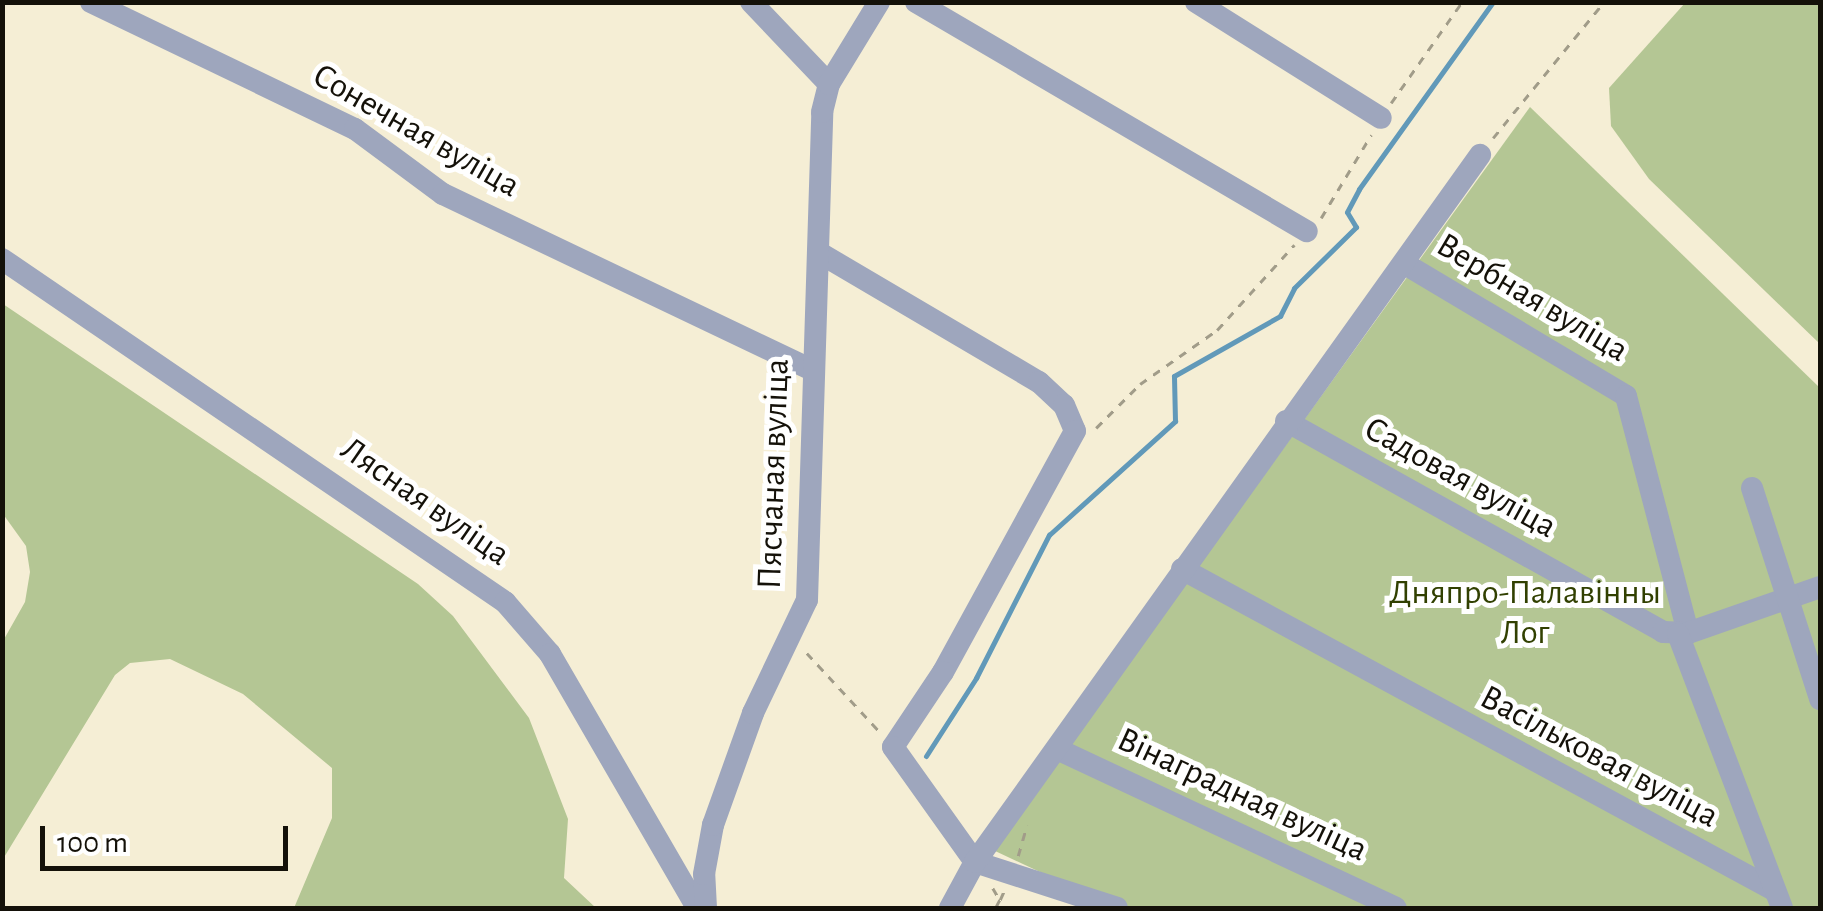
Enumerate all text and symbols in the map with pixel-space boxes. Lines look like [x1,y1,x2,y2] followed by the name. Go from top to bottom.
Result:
[305,55,527,207] street label: Сонечная вуліца
[1428,224,1636,372] street label: Вербная вуліца
[749,358,799,590] street label: Пясчаная вуліца
[1357,408,1563,548] street label: Садовая вуліца
[332,428,518,576] street label: Лясная вуліца
[1389,572,1661,654] park label: Дняпро-Палавінны Лог
[1473,676,1725,838] street label: Васільковая вуліца
[1110,719,1374,871] street label: Вінаградная вуліца
[45,806,292,868] scale bar
[57,828,128,858] text: 100 m

